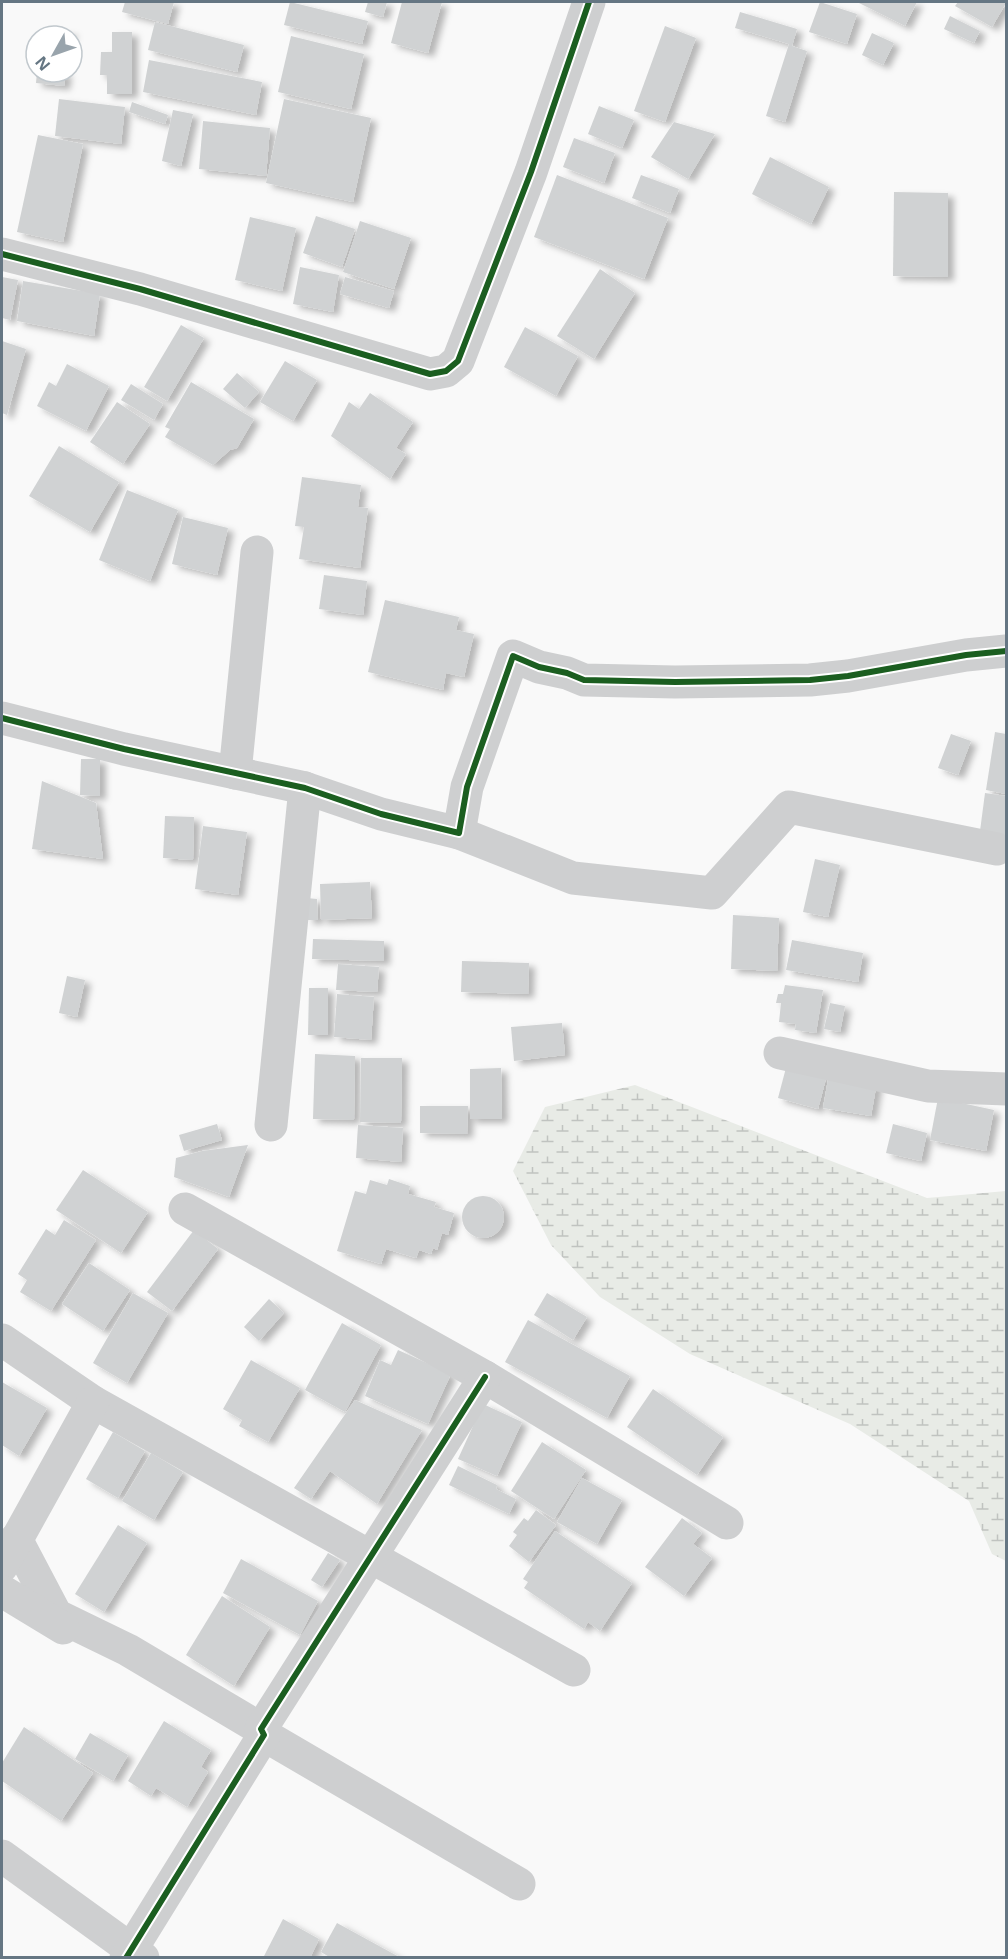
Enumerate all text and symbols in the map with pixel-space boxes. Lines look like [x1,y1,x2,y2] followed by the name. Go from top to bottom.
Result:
[24,24,84,84] north arrow
[30,52,55,76] text: N

